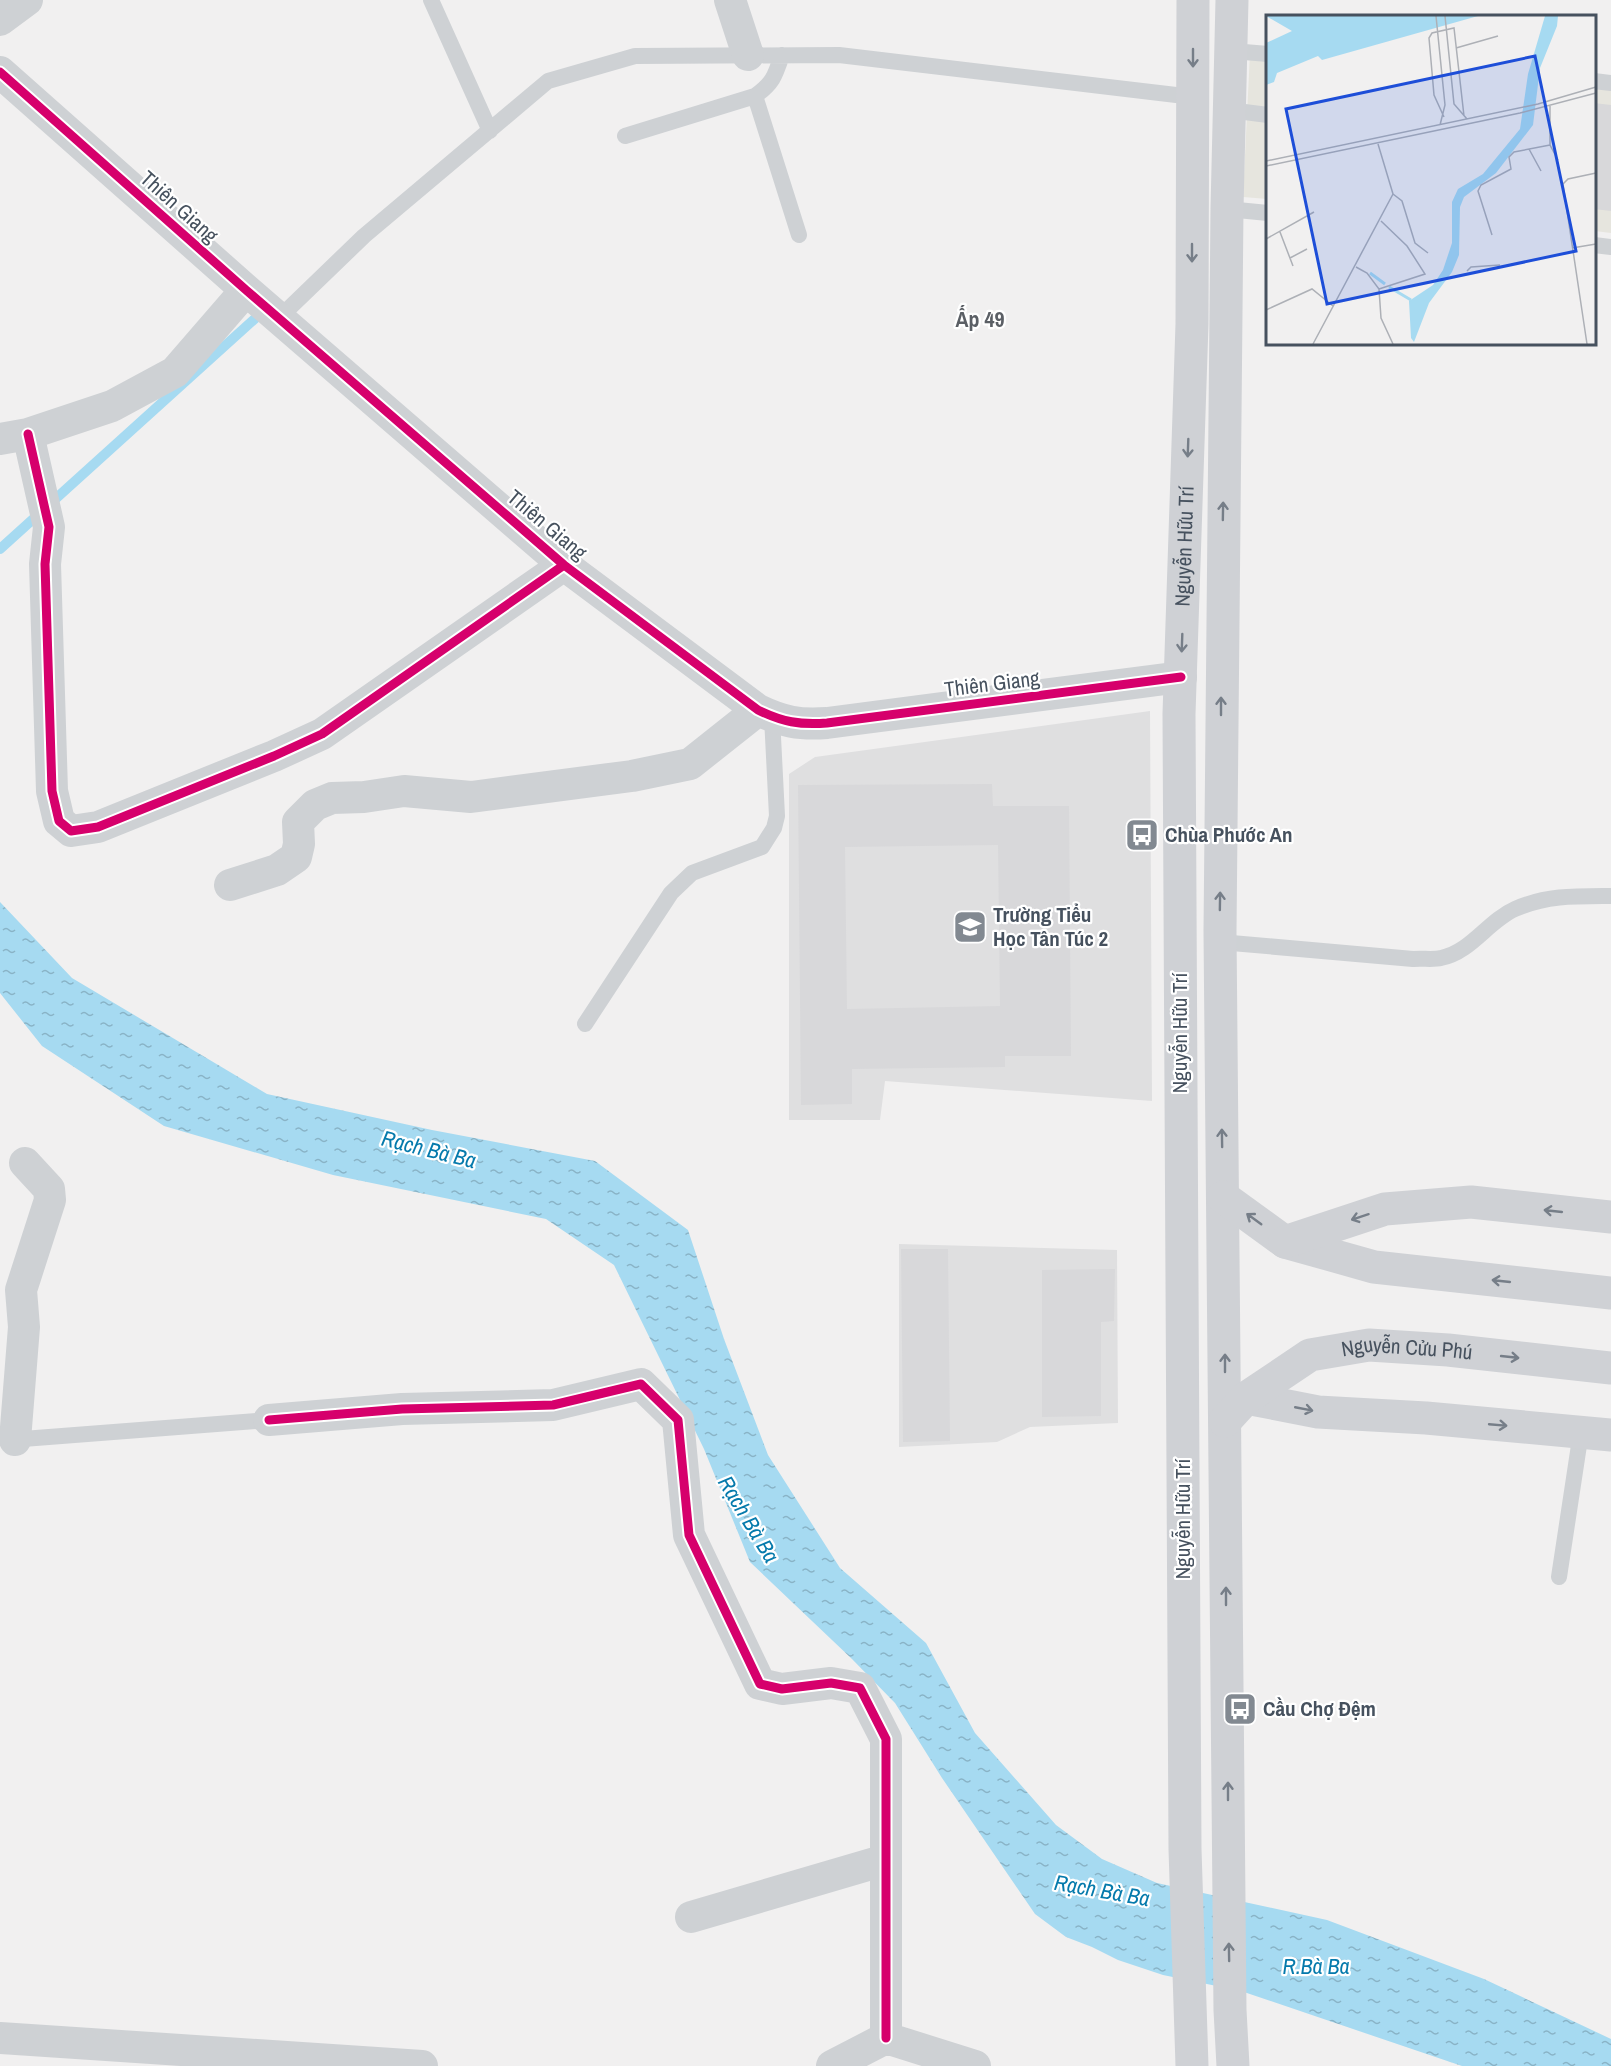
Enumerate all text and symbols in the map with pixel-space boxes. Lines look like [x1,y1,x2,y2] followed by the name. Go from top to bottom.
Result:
[1266,15,1596,345] inset map
[1187,48,1199,68] one-way arrow
[134,164,225,250] street label: Thiên Giang
[1186,243,1198,263] one-way arrow
[955,304,1005,334] district label: Ấp 49
[1182,438,1193,458] one-way arrow
[501,483,594,567] street label: Thiên Giang
[1168,485,1201,607] street label: Nguyễn Hữu Trí
[1217,502,1229,522] one-way arrow
[1176,633,1187,653] one-way arrow
[943,663,1042,704] street label: Thiên Giang
[1215,697,1227,717] one-way arrow
[1124,817,1160,853] bus stop icon: Chùa Phước An
[1165,820,1293,849] place label: Chùa Phước An
[1214,892,1226,912] one-way arrow
[993,900,1108,953] place label: Trường Tiểu Học Tân Túc 2
[952,909,988,945] school or university icon: Trường Tiểu Học Tân Túc 2
[1165,972,1194,1093] street label: Nguyễn Hữu Trí
[379,1123,479,1175] water label: Rạch Bà Ba
[1216,1129,1228,1149] one-way arrow
[1543,1205,1563,1216] one-way arrow
[1351,1212,1370,1223] one-way arrow
[1247,1213,1263,1225] one-way arrow
[1491,1276,1511,1287] one-way arrow
[1339,1330,1474,1367] street label: Nguyễn Cửu Phú
[1500,1352,1520,1363] one-way arrow
[1219,1353,1230,1373] one-way arrow
[1293,1404,1313,1415] one-way arrow
[1487,1420,1507,1431] one-way arrow
[1168,1458,1197,1579] street label: Nguyễn Hữu Trí
[711,1470,787,1568] water label: Rạch Bà Ba
[1220,1587,1232,1607] one-way arrow
[1222,1691,1258,1727] bus stop icon: Cầu Chợ Đệm
[1263,1694,1376,1723] place label: Cầu Chợ Đệm
[1222,1782,1234,1802] one-way arrow
[1052,1867,1152,1913] water label: Rạch Bà Ba
[1223,1942,1235,1962] one-way arrow
[1282,1951,1350,1981] water label: R.Bà Ba

